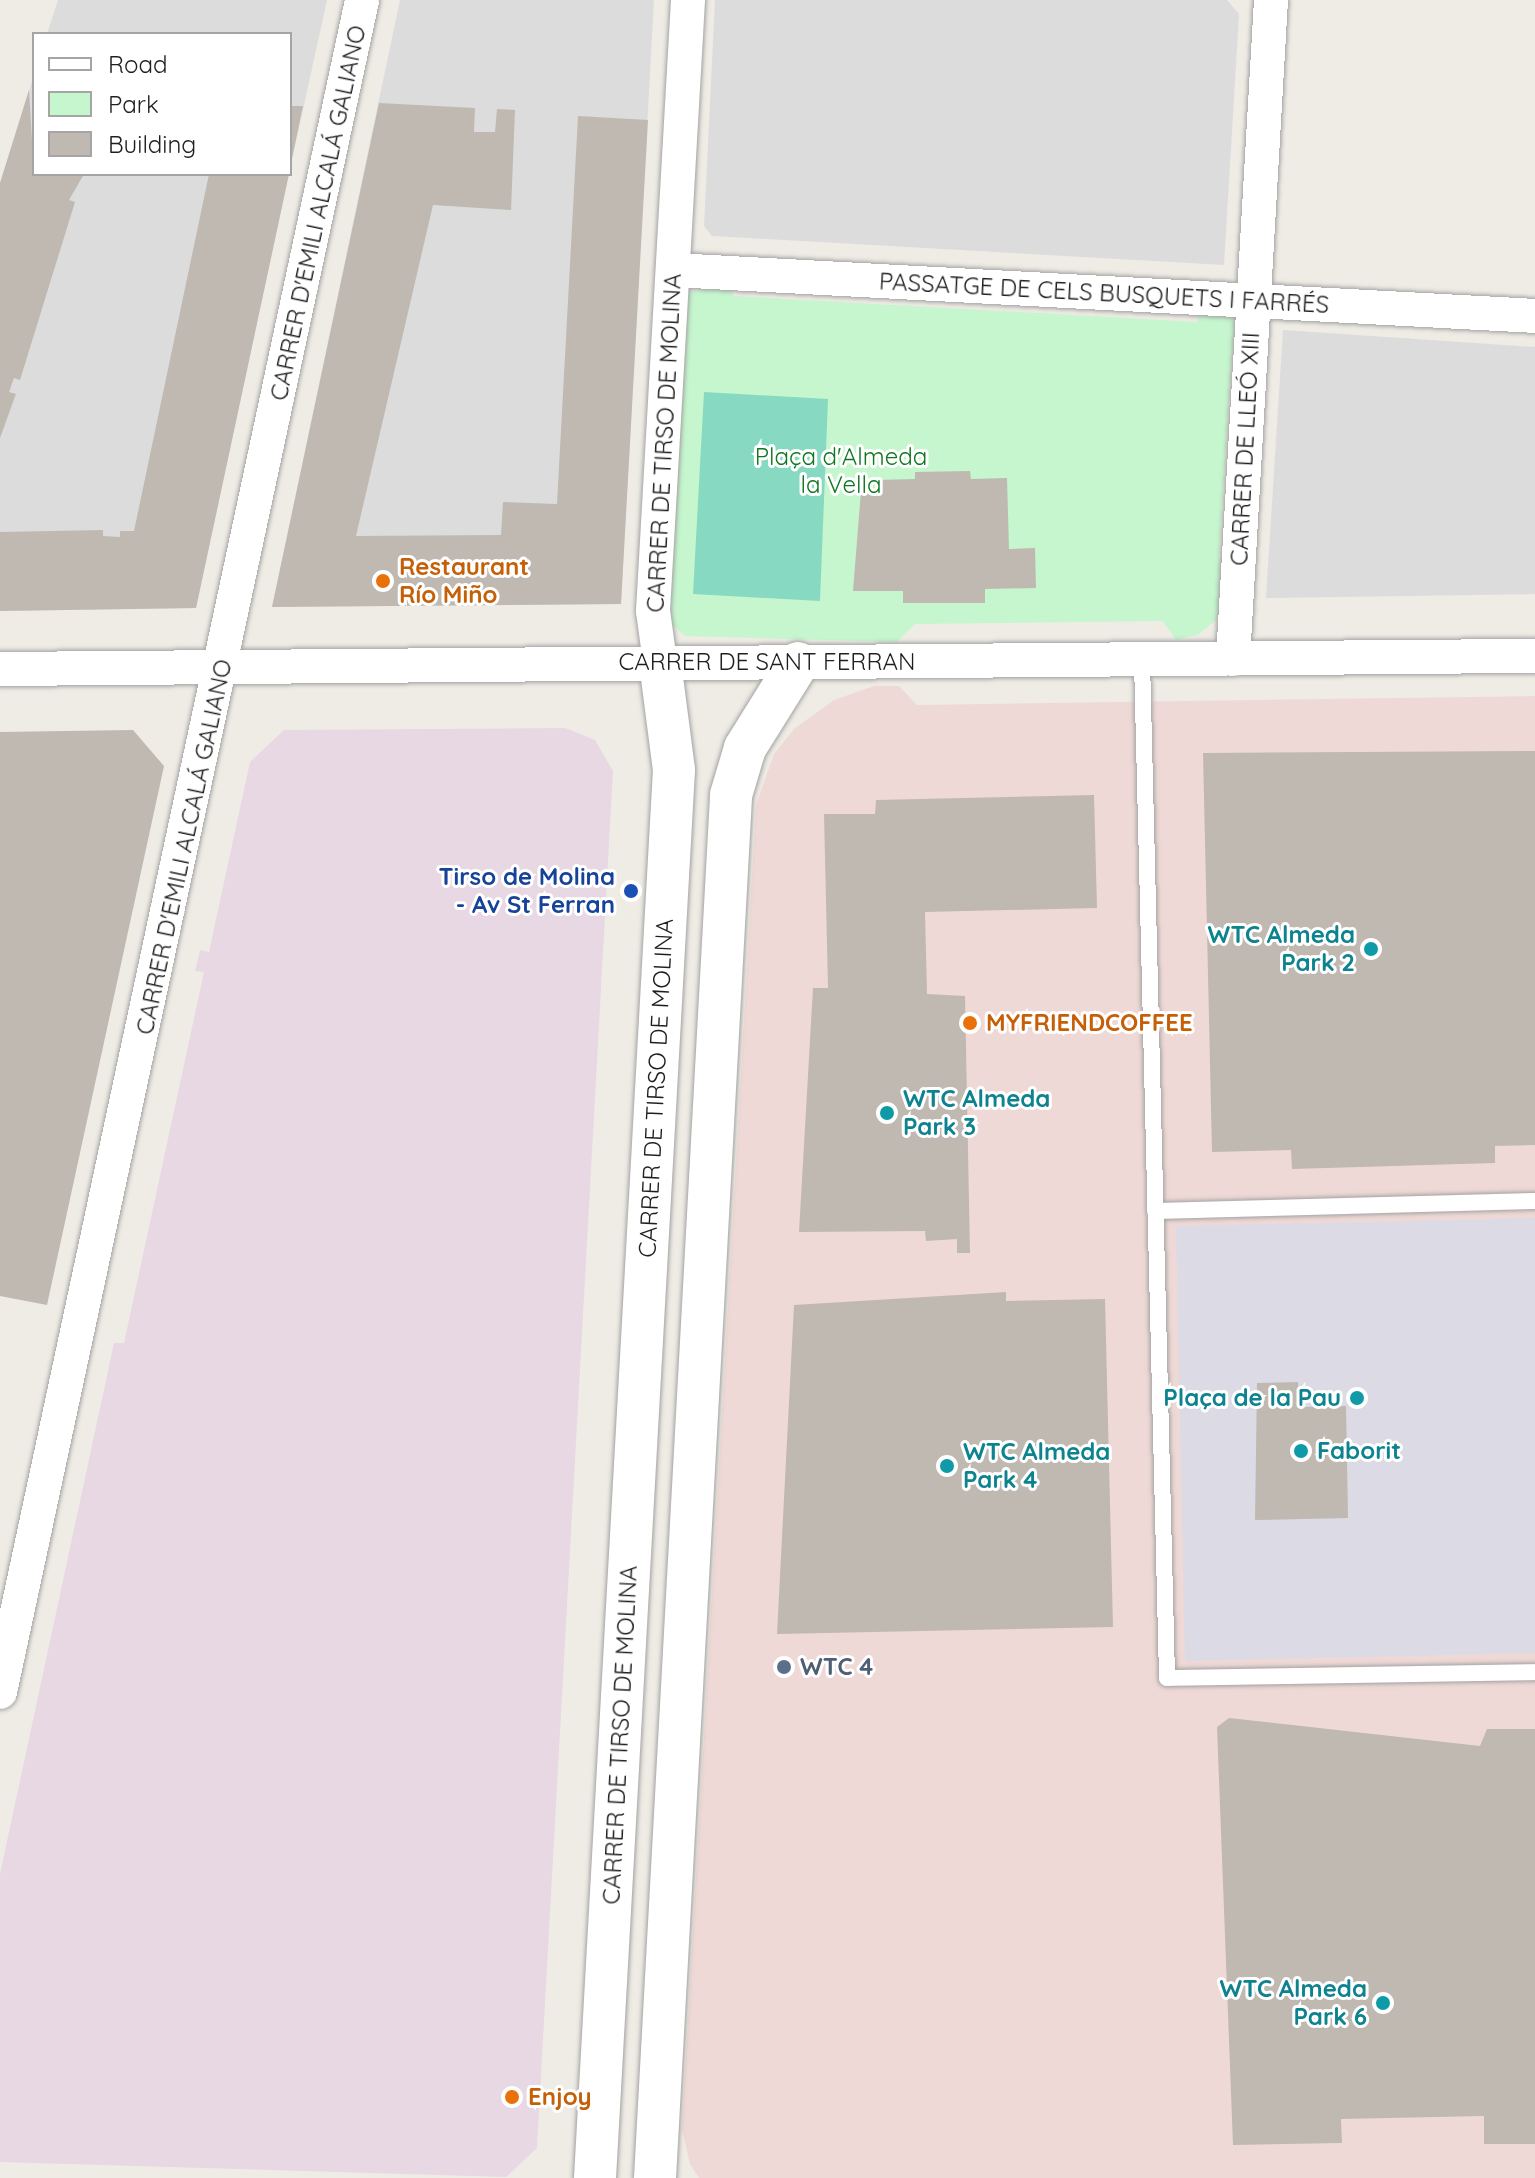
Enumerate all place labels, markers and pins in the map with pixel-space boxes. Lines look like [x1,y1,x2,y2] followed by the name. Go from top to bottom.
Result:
[399,553,529,609] place label: Restaurant Río Miño
[374,572,392,590] marker: Restaurant Río Miño
[439,863,615,919] place label: Tirso de Molina - Av St Ferran
[622,882,640,900] marker: Tirso de Molina - Av St Ferran
[1208,921,1355,977] place label: WTC Almeda Park 2
[1362,940,1380,958] marker: WTC Almeda Park 2
[986,1009,1193,1037] place label: MYFRIENDCOFFEE
[961,1014,979,1032] marker: MYFRIENDCOFFEE
[903,1085,1050,1141] place label: WTC Almeda Park 3
[878,1104,896,1122] marker: WTC Almeda Park 3
[1163,1384,1341,1412] place label: Plaça de la Pau
[1348,1389,1366,1407] marker: Plaça de la Pau
[1317,1437,1401,1465] place label: Faborit
[963,1438,1110,1494] place label: WTC Almeda Park 4
[1292,1442,1310,1460] marker: Faborit
[938,1457,956,1475] marker: WTC Almeda Park 4
[800,1653,873,1681] place label: WTC 4
[775,1658,793,1676] marker: WTC 4
[1220,1975,1367,2031] place label: WTC Almeda Park 6
[1374,1994,1392,2012] marker: WTC Almeda Park 6
[528,2083,592,2111] place label: Enjoy
[503,2088,521,2106] marker: Enjoy

